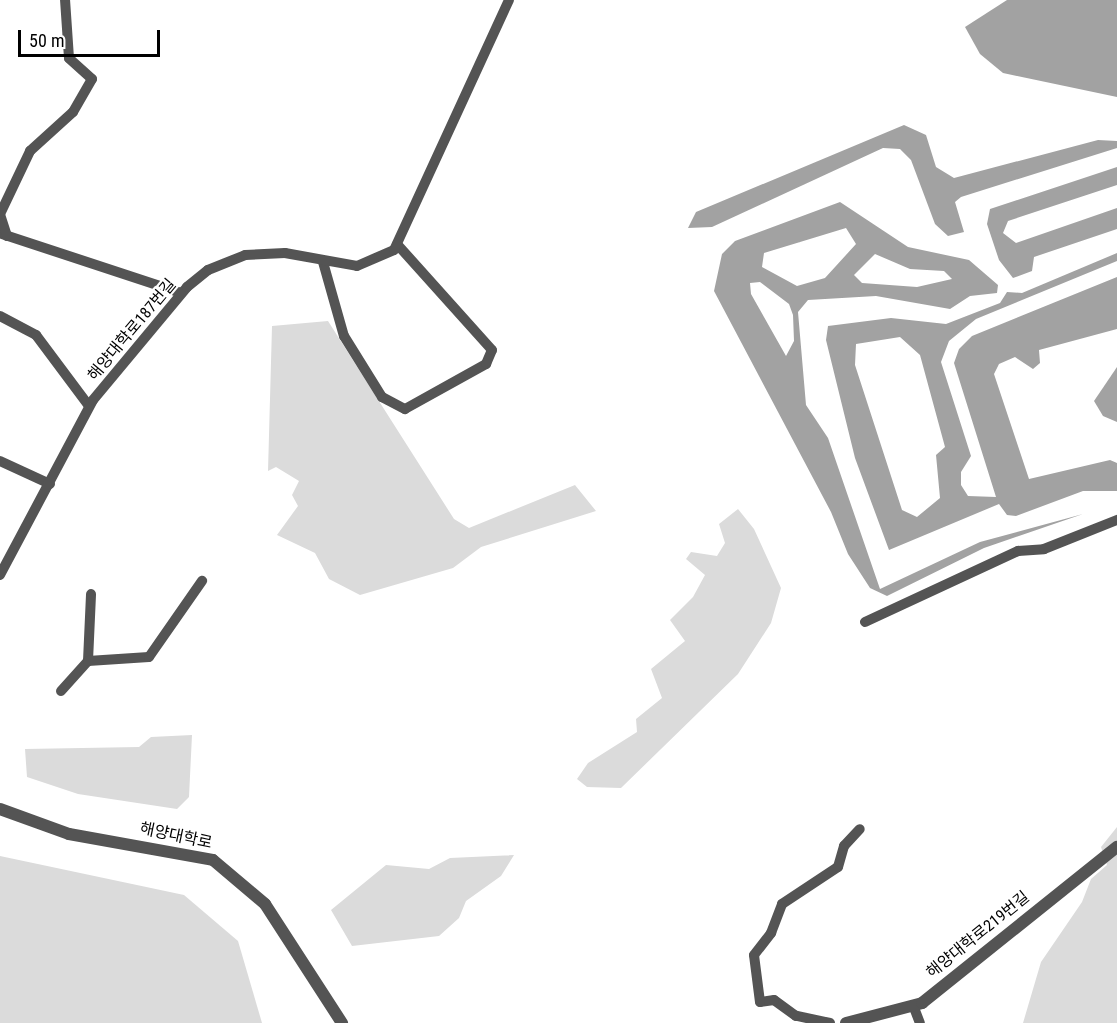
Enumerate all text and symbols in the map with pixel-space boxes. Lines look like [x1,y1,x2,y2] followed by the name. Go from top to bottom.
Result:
[21,18,164,56] scale bar
[29,30,64,51] text: 50 m
[84,275,180,385] street label: 해양대학로187번길
[138,819,214,853] street label: 해양대학로
[923,888,1033,982] street label: 해양대학로219번길

